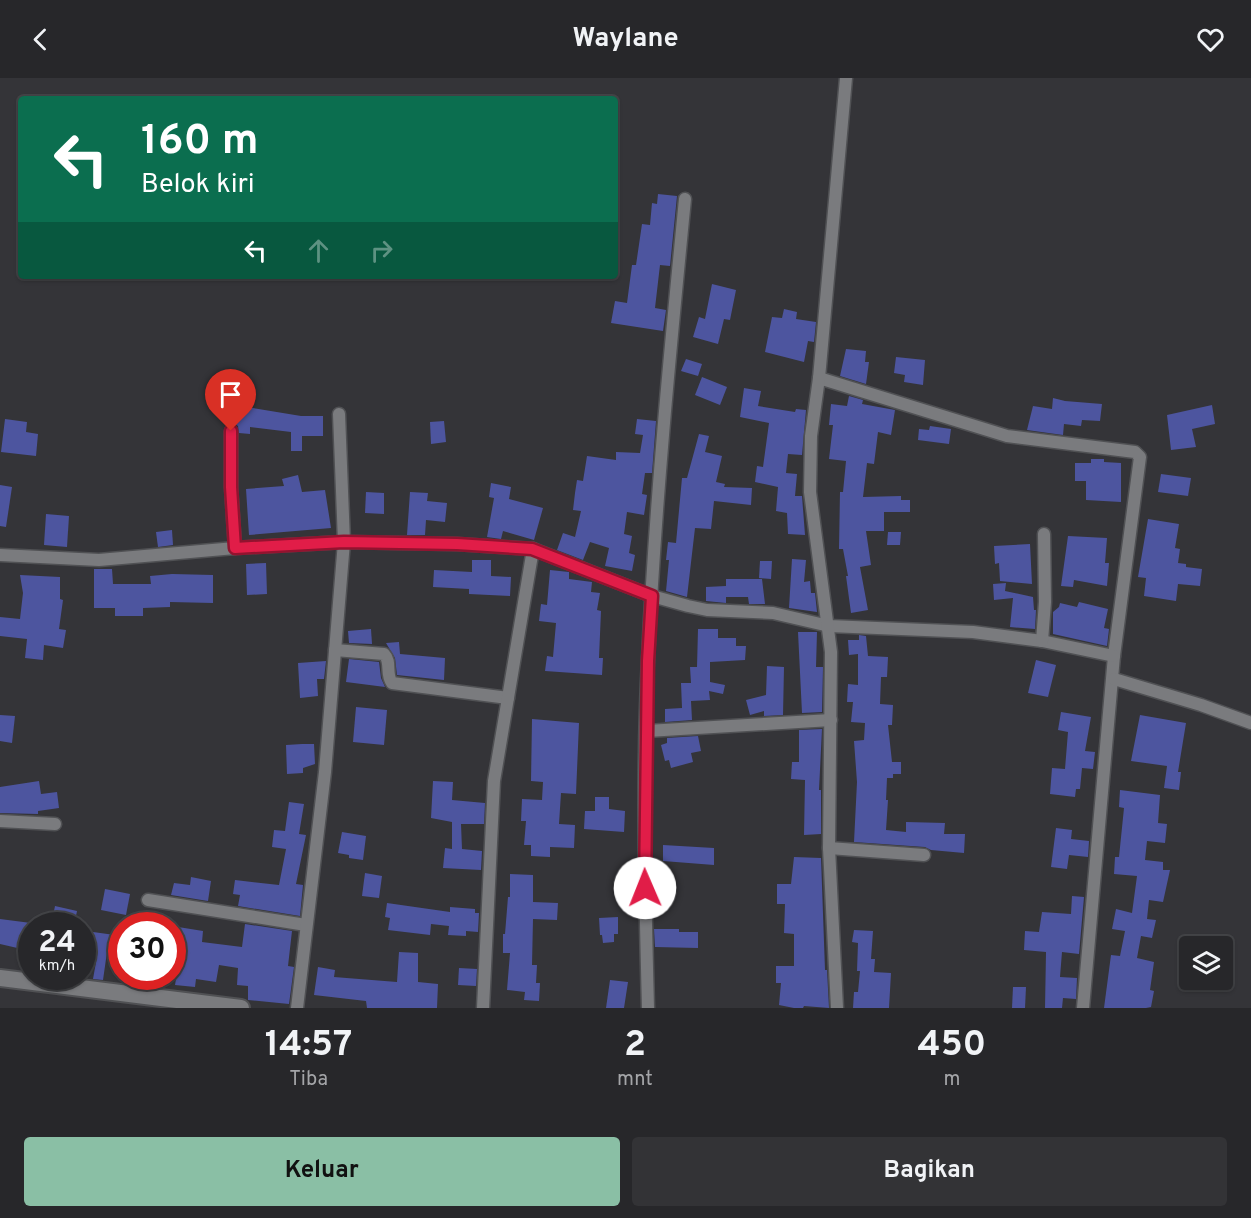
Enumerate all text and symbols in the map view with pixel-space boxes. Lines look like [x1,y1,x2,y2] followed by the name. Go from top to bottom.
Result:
[572,22,679,56] text: Waylane
[24,23,57,56] icon: back
[1194,23,1227,56] icon: heart
[141,116,259,169] text: 160 m
[42,120,120,198] icon: left
[141,168,255,202] text: Belok kiri
[239,234,272,267] icon: left
[302,234,335,267] icon: ahead
[365,234,398,267] icon: right
[205,369,256,431] pin
[214,378,247,411] icon: arrive
[613,856,677,920] position arrow
[108,912,186,990] speed limit sign: 30
[38,925,76,962] text: 24
[1179,936,1233,990] map controls
[1179,936,1233,990] button: layers
[39,957,75,976] text: km/h
[265,1023,352,1069] text: 14:57
[624,1023,646,1069] text: 2
[918,1023,986,1069] text: 450
[289,1067,328,1093] text: Tiba
[617,1067,653,1093] text: mnt
[943,1067,960,1093] text: m
[24,1137,620,1206] button: Keluar
[632,1137,1227,1206] button: Bagikan

